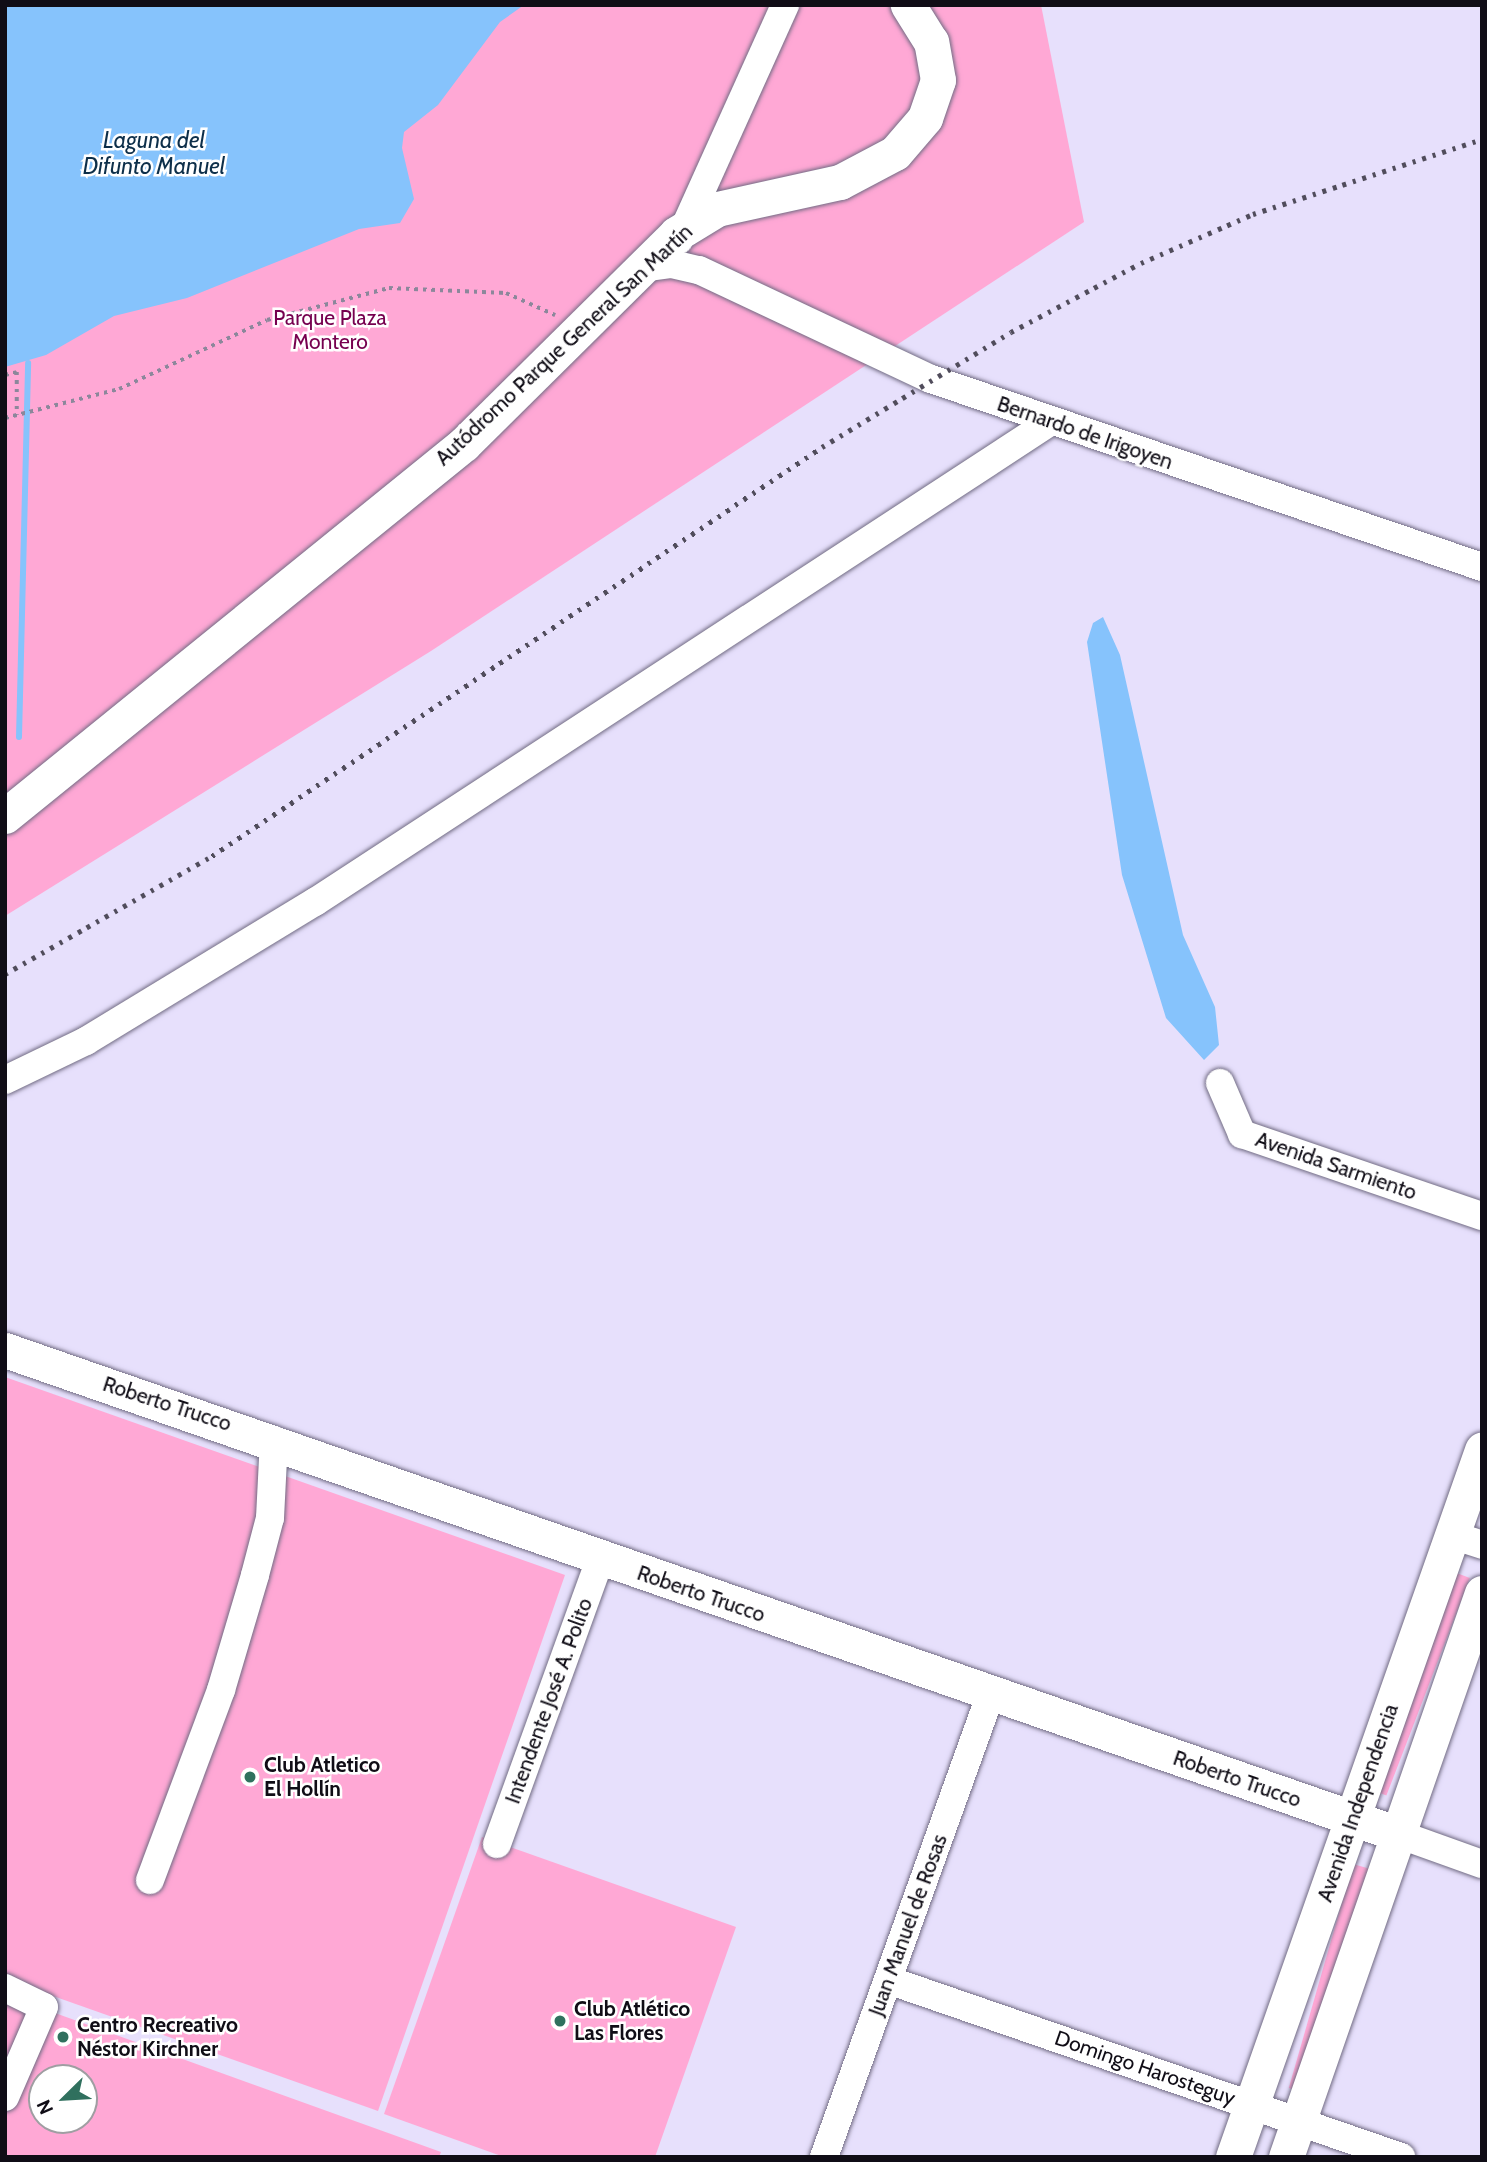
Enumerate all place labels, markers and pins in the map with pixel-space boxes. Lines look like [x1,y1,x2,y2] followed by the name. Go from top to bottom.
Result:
[264,1752,380,1802] place label: Club Atletico El Hollín
[242,1769,258,1785] marker: Club Atletico El Hollín
[574,1996,690,2046] place label: Club Atlético Las Flores
[77,2012,238,2062] place label: Centro Recreativo Néstor Kirchner
[552,2013,568,2029] marker: Club Atlético Las Flores
[55,2029,71,2045] marker: Centro Recreativo Néstor Kirchner

